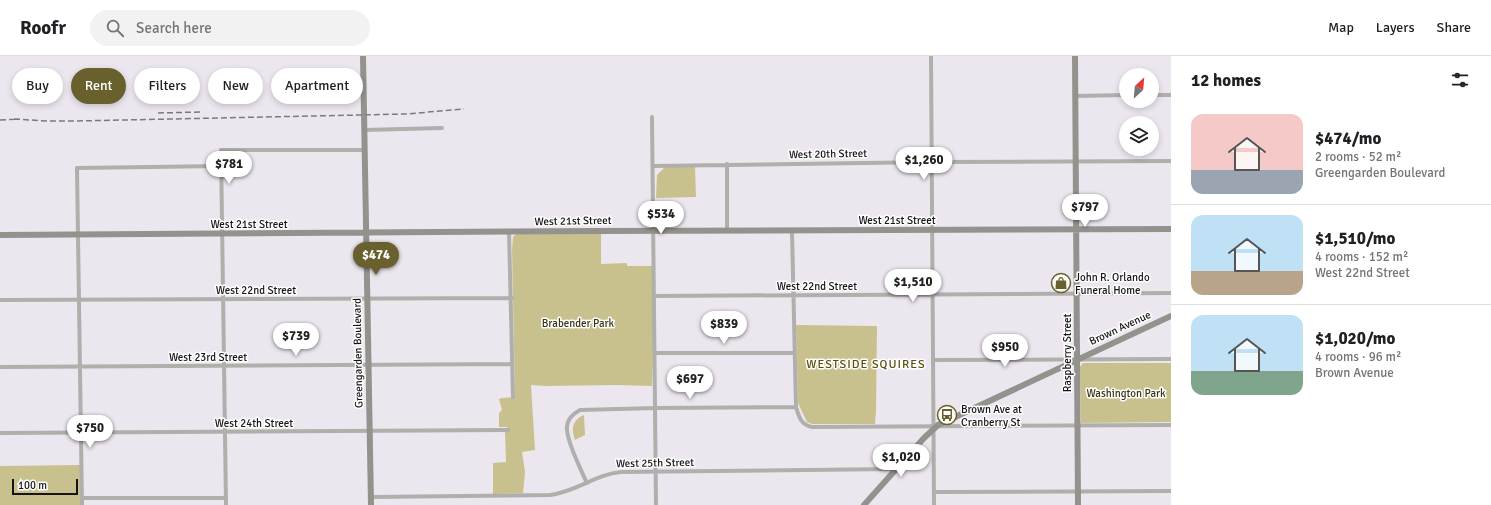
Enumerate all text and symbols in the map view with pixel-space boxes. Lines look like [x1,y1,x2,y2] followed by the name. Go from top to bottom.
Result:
[90,10,370,46] search box
[20,16,66,40] text: Roofr
[104,17,126,39] icon: search
[136,19,212,37] text: Search here
[1328,19,1354,36] text: Map
[1376,19,1415,36] text: Layers
[1437,19,1471,36] text: Share
[12,68,63,104] chip: Buy
[71,68,126,104] chip: Rent
[134,68,200,104] chip: Filters
[208,68,263,104] chip: New
[271,68,363,104] chip: Apartment
[1119,68,1159,108] north arrow
[1119,68,1159,156] map controls
[1449,69,1471,91] icon: filters
[1191,70,1261,91] text: 12 homes
[1119,116,1159,156] button: layers
[1315,128,1381,149] text: $474/mo
[1223,130,1271,178] icon: home
[789,147,867,161] street label: West 20th Street
[891,147,957,181] pin: $1,260
[1315,149,1401,165] text: 2 rooms · 52 m²
[205,151,253,185] pin: $781
[905,152,943,168] text: $1,260
[215,156,243,172] text: $781
[1315,165,1445,181] text: Greengarden Boulevard
[1061,194,1109,228] pin: $797
[1071,199,1099,215] text: $797
[637,201,685,235] pin: $534
[647,206,675,222] text: $534
[534,214,612,228] street label: West 21st Street
[858,214,936,227] street label: West 21st Street
[210,218,288,231] street label: West 21st Street
[1315,228,1395,249] text: $1,510/mo
[1223,231,1271,279] icon: home
[352,242,400,276] pin: $474
[362,247,390,263] text: $474
[1315,249,1408,265] text: 4 rooms · 152 m²
[1315,265,1410,281] text: West 22nd Street
[880,269,946,303] pin: $1,510
[1075,271,1150,297] place label: John R. Orlando Funeral Home
[1050,272,1072,294] shop icon: John R. Orlando Funeral Home
[894,274,932,290] text: $1,510
[777,280,857,293] street label: West 22nd Street
[216,284,296,297] street label: West 22nd Street
[351,298,365,408] street label: Greengarden Boulevard
[1087,308,1153,348] street label: Brown Avenue
[700,311,748,345] pin: $839
[1061,314,1074,392] street label: Raspberry Street
[710,316,738,332] text: $839
[542,317,615,330] park label: Brabender Park
[272,323,320,357] pin: $739
[282,328,310,344] text: $739
[1315,328,1395,349] text: $1,020/mo
[1223,331,1271,379] icon: home
[981,334,1029,368] pin: $950
[991,339,1019,355] text: $950
[1315,349,1401,365] text: 4 rooms · 96 m²
[169,351,247,364] street label: West 23rd Street
[806,357,926,372] district label: WESTSIDE SQUIRES
[1315,365,1394,381] text: Brown Avenue
[666,366,714,400] pin: $697
[676,371,704,387] text: $697
[1086,387,1166,400] park label: Washington Park
[961,403,1022,429] place label: Brown Ave at Cranberry St
[936,404,958,426] bus stop icon: Brown Ave at Cranberry St
[66,415,114,449] pin: $750
[215,417,293,430] street label: West 24th Street
[76,420,104,436] text: $750
[868,444,934,478] pin: $1,020
[882,449,920,465] text: $1,020
[616,456,694,470] street label: West 25th Street
[12,477,78,496] scale bar
[18,479,47,492] text: 100 m

